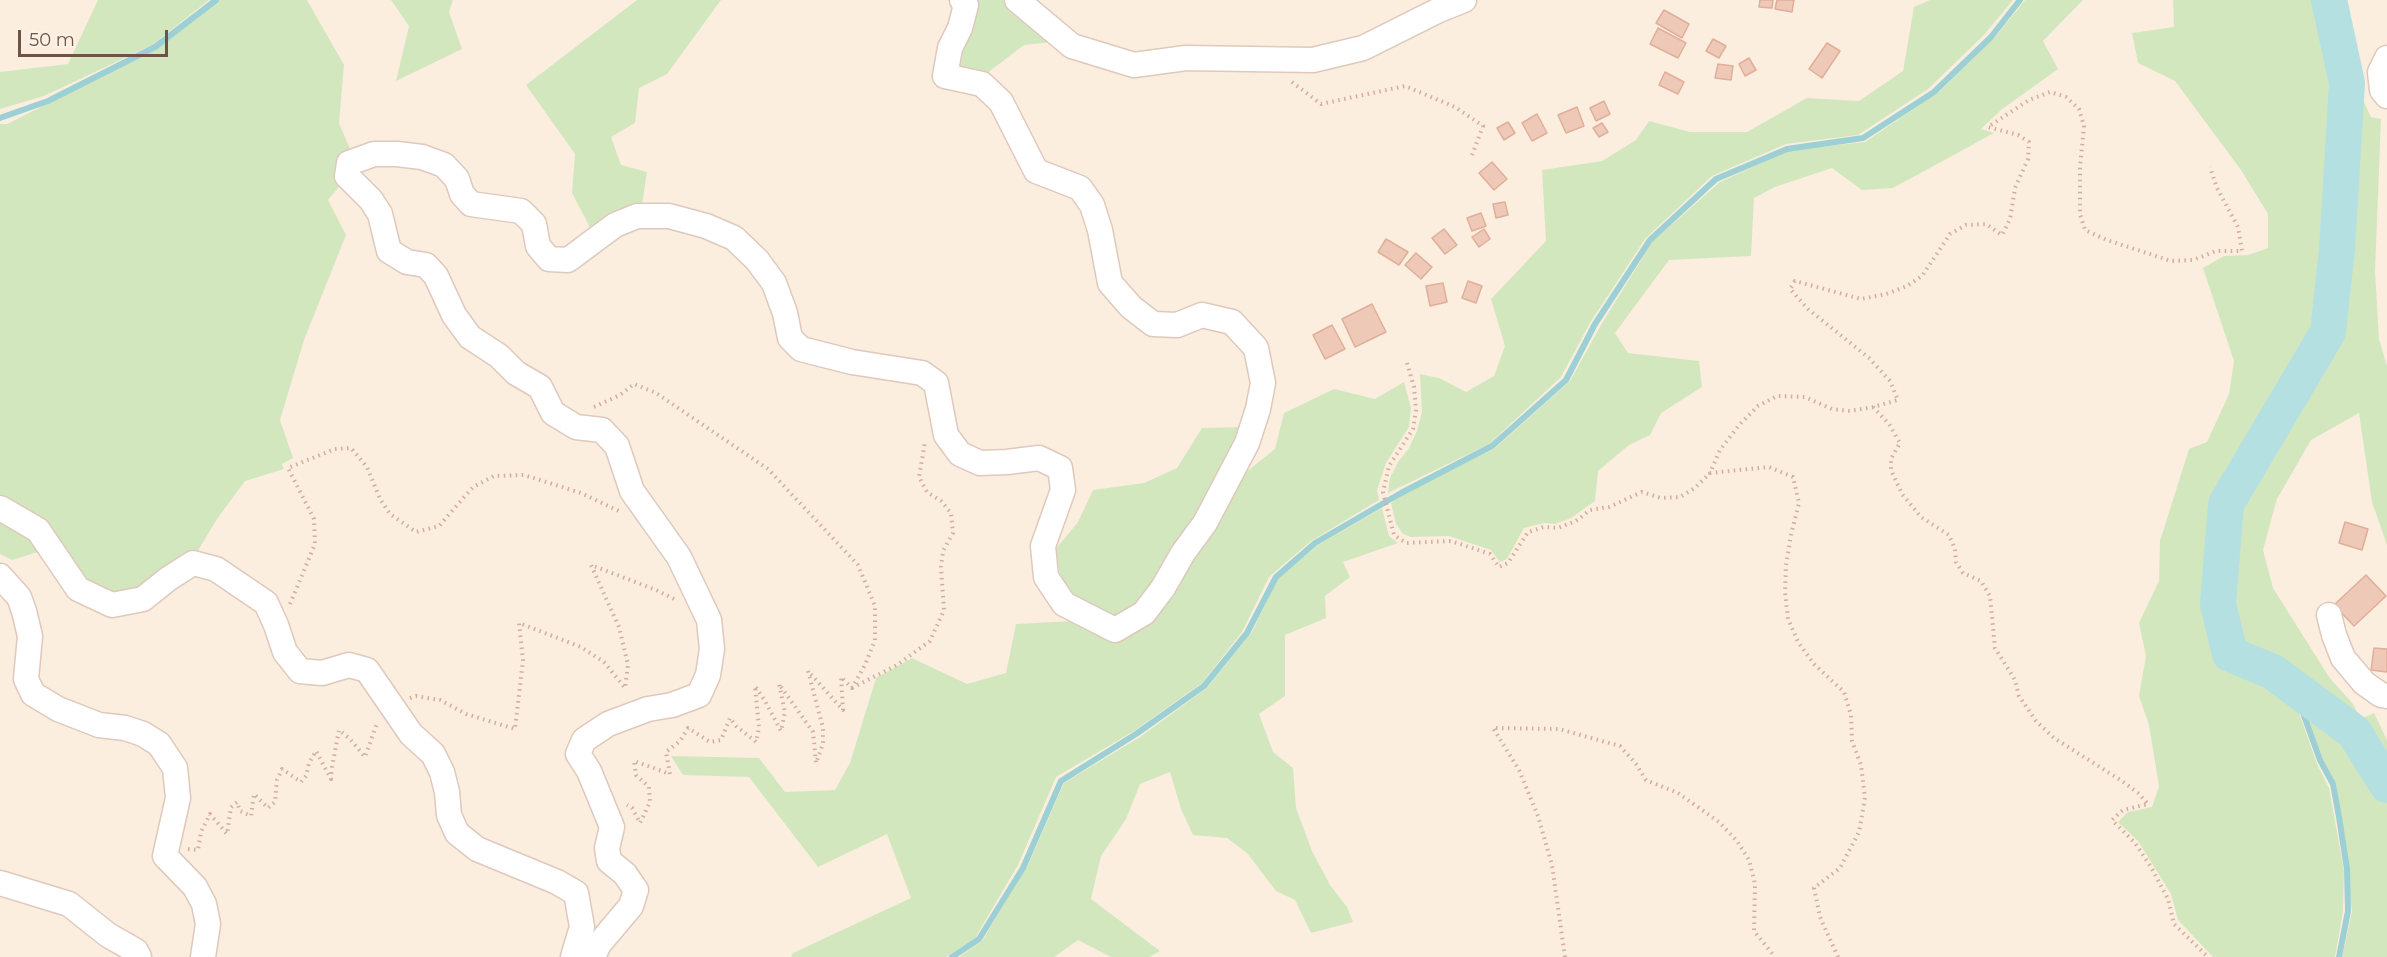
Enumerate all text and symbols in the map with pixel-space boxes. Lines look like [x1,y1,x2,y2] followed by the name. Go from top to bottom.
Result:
[21,18,171,56] scale bar
[29,29,75,51] text: 50 m

